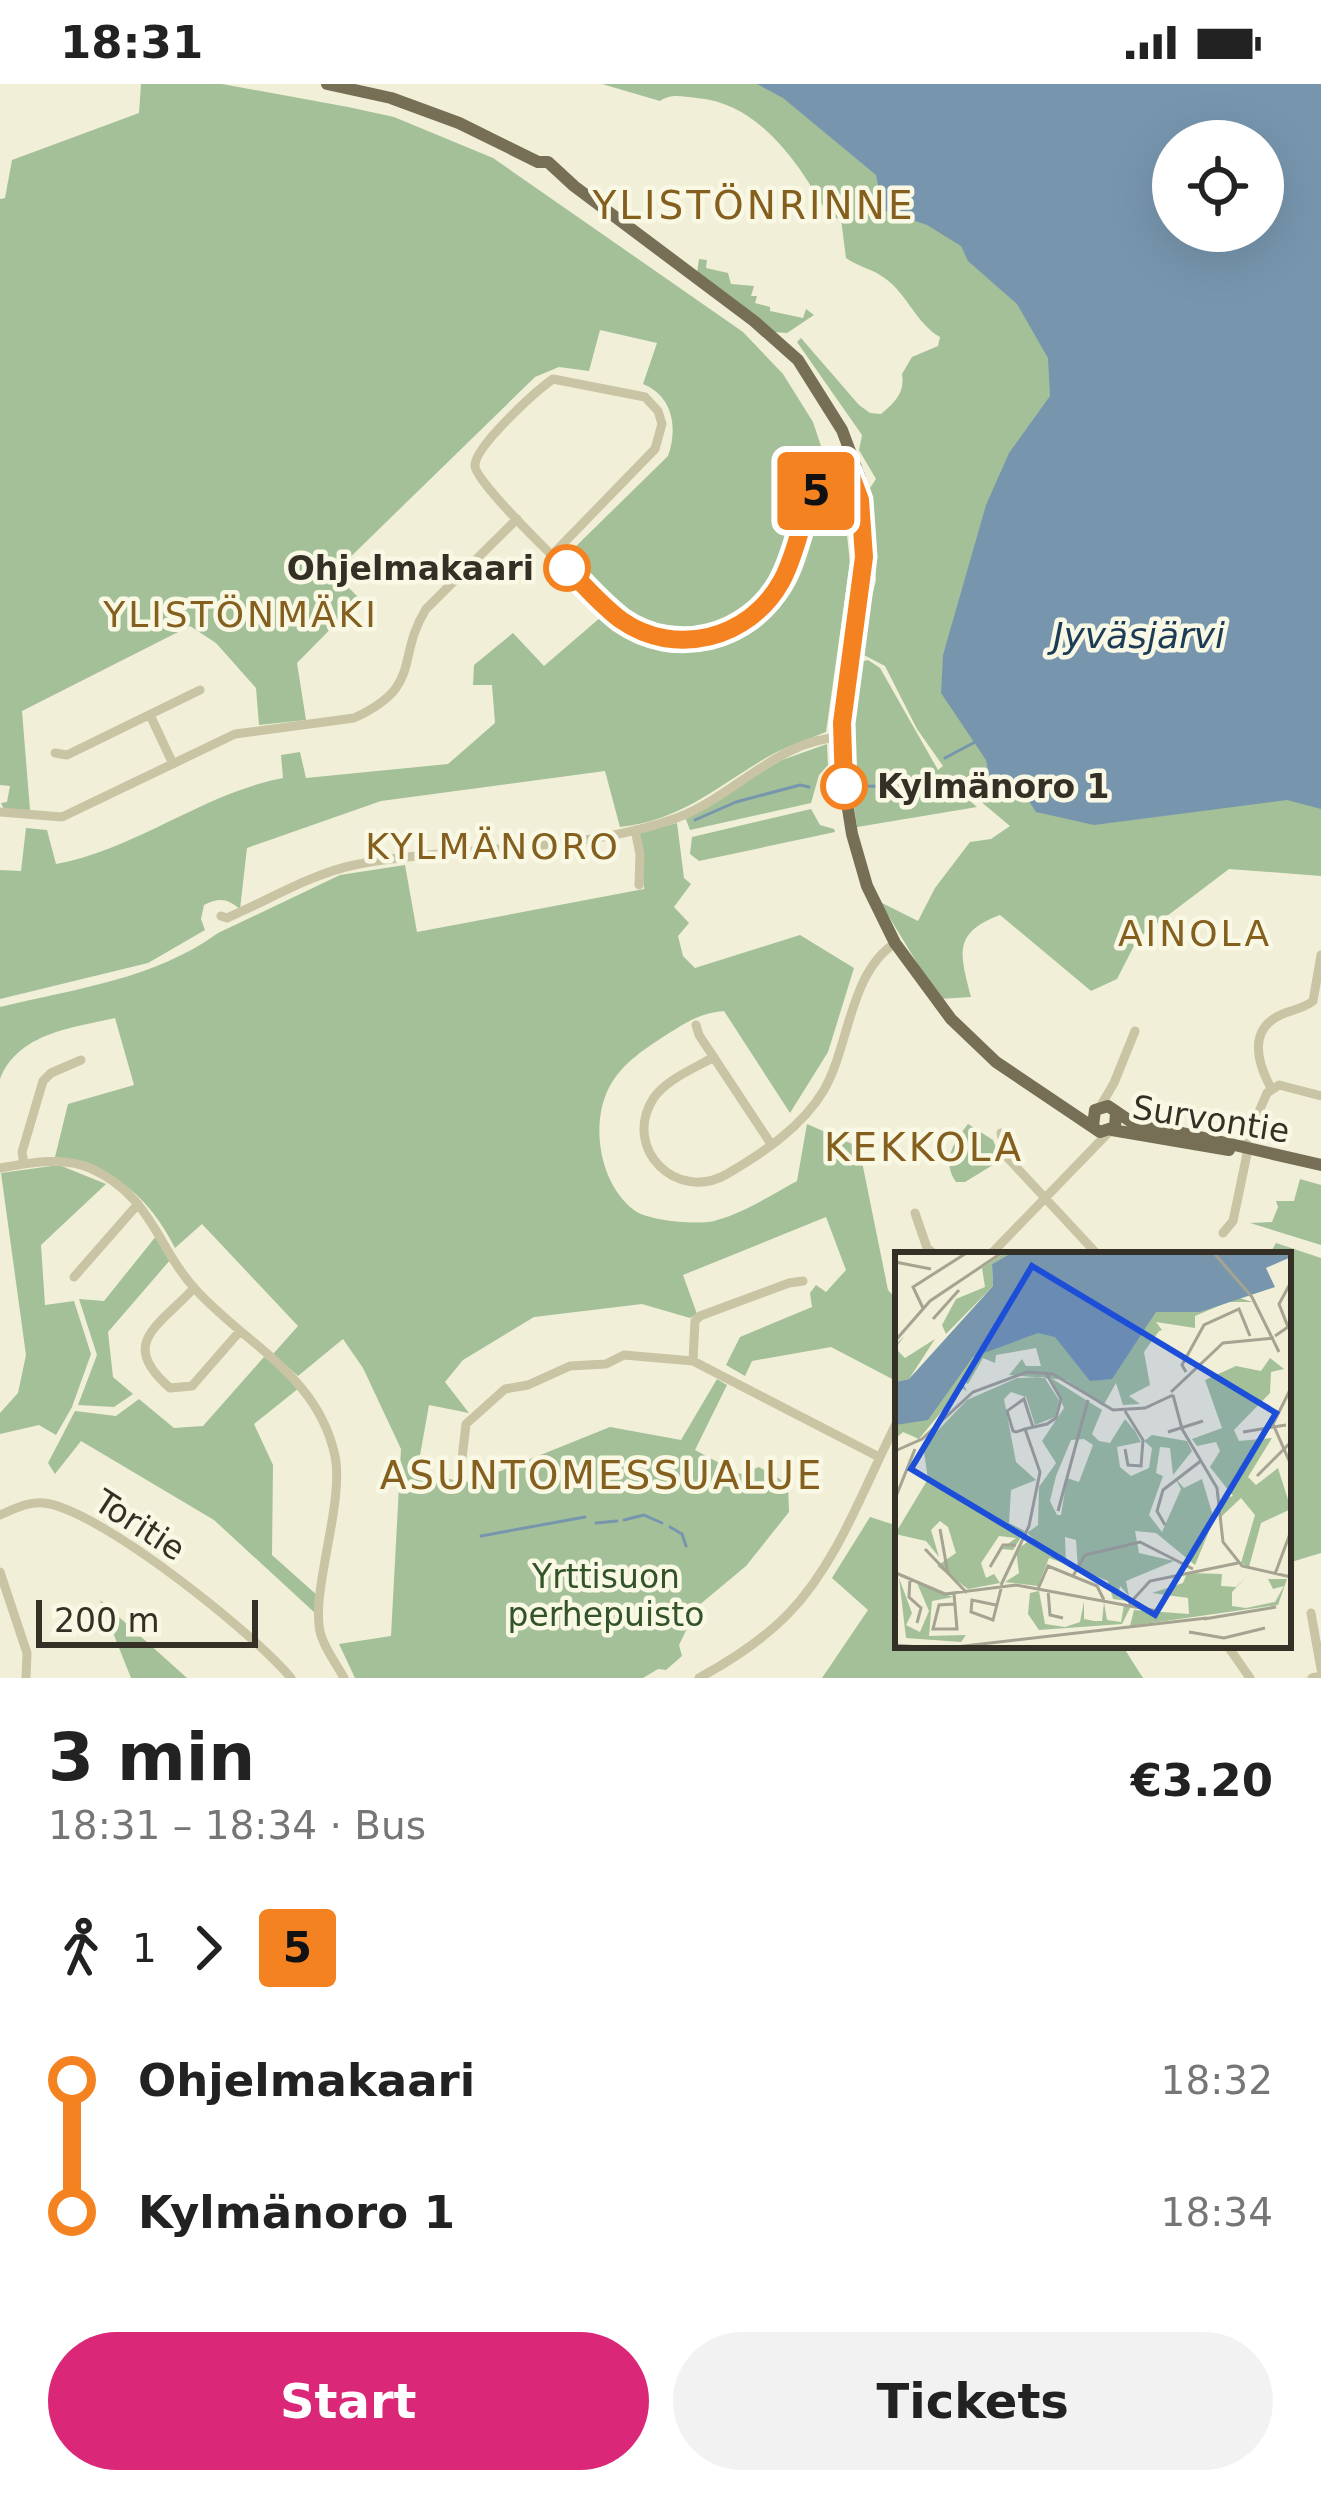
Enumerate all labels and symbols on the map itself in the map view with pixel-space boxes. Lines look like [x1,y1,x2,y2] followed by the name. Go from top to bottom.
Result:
[591,183,916,228] district label: YLISTÖNRINNE
[777,452,855,530] line badge: 5
[545,546,589,590] marker: Ohjelmakaari
[287,549,534,588] place label: Ohjelmakaari
[102,594,379,635] district label: YLISTÖNMÄKI
[1047,615,1225,656] water label: Jyväsjärvi
[822,764,866,808] marker: Kylmänoro 1
[877,767,1110,806] place label: Kylmänoro 1
[365,826,621,867] district label: KYLMÄNORO
[1118,913,1272,954] district label: AINOLA
[1130,1087,1292,1151] street label: Survontie
[824,1125,1024,1170] district label: KEKKOLA
[895,1252,1291,1648] inset map
[380,1453,824,1498] district label: ASUNTOMESSUALUE
[87,1481,193,1569] street label: Toritie
[508,1557,704,1634] park label: Yrttisuon perhepuisto
[36,1594,258,1647] scale bar

